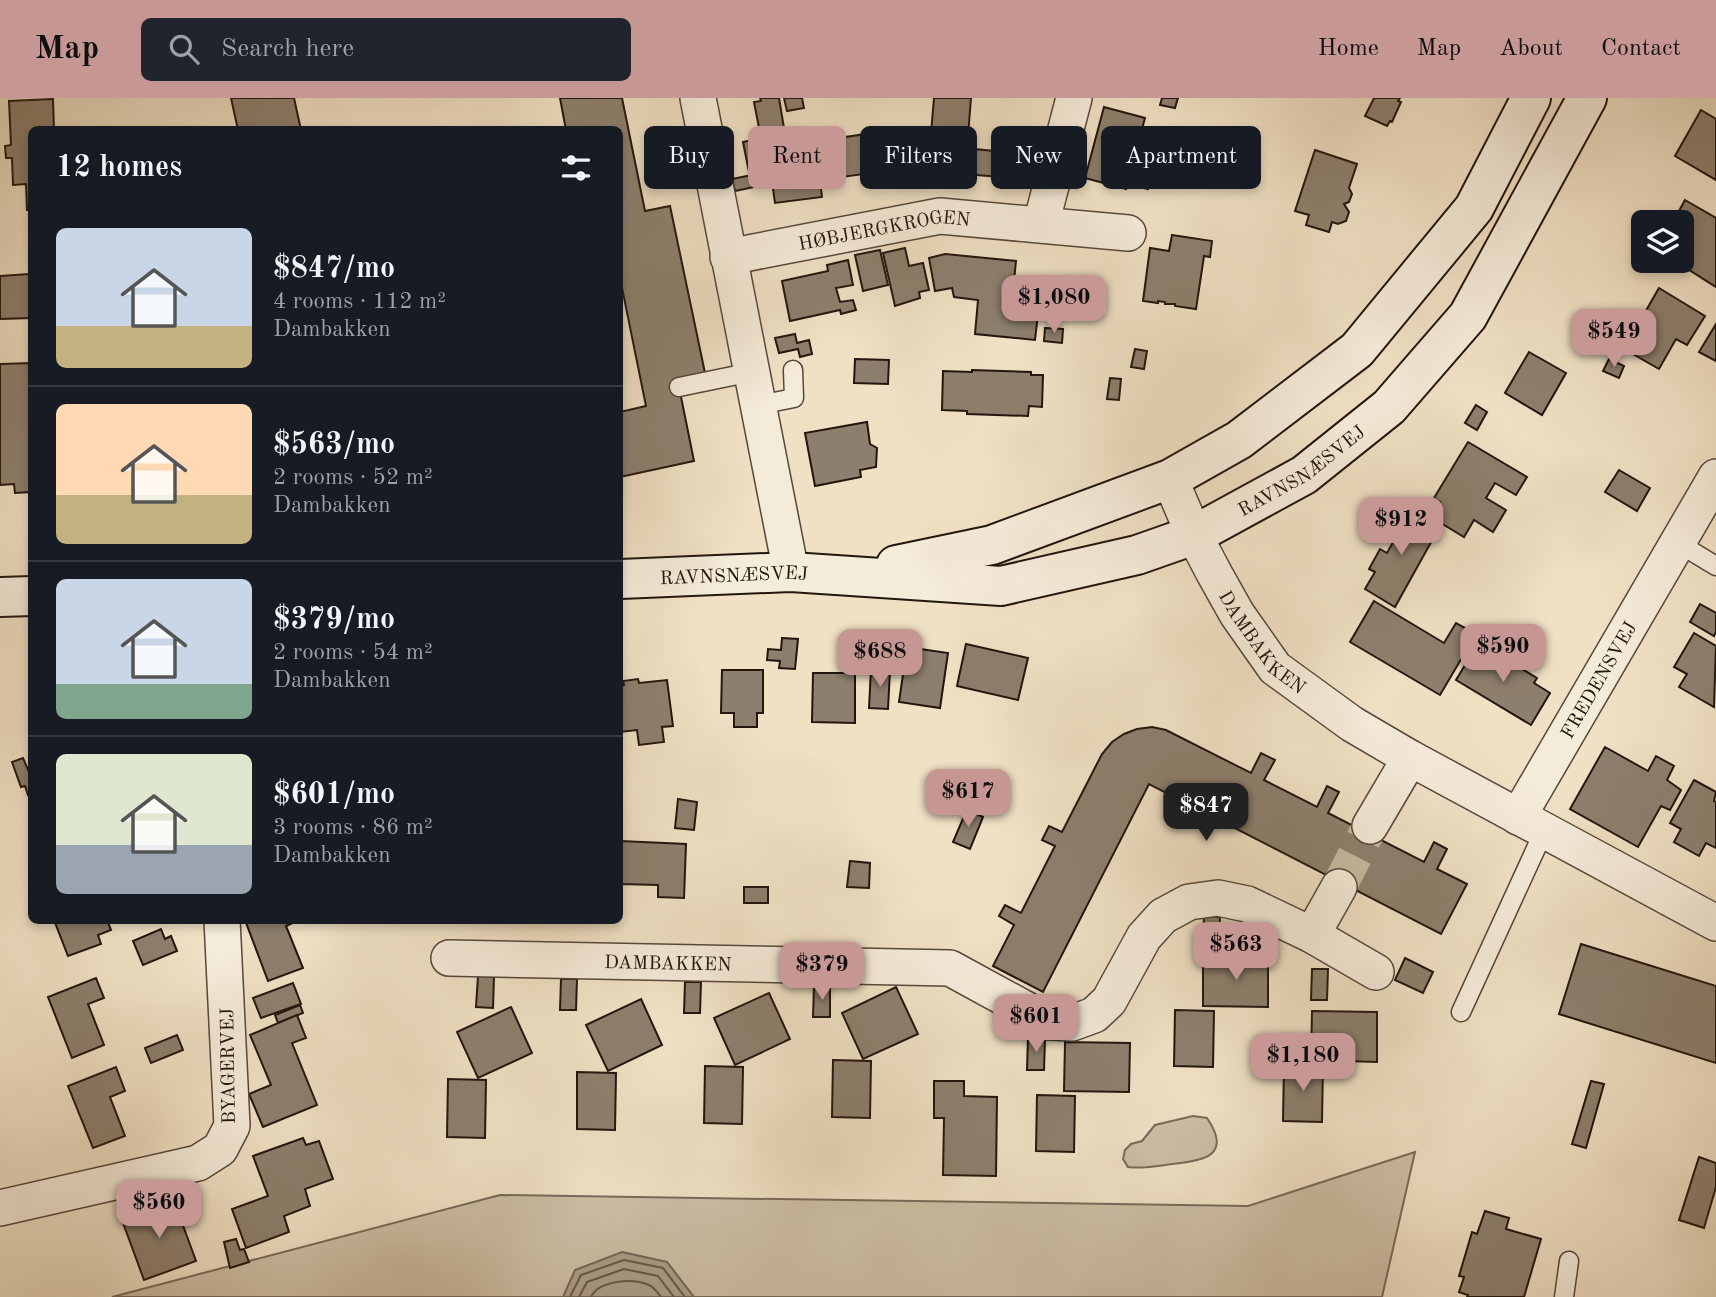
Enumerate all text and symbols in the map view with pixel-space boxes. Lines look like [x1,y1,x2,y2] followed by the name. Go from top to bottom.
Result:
[141,18,631,81] search box
[165,30,203,68] icon: search
[35,33,99,66] text: Map
[221,36,354,62] text: Search here
[1318,37,1379,61] text: Home
[1417,37,1461,61] text: Map
[1499,37,1563,61] text: About
[1601,37,1681,61] text: Contact
[644,126,734,189] chip: Buy
[748,126,846,189] chip: Rent
[860,126,977,189] chip: Filters
[991,126,1087,189] chip: New
[1101,126,1261,189] chip: Apartment
[557,149,595,187] icon: filters
[56,153,182,183] text: 12 homes
[797,209,971,255] street label: HØBJERGKROGEN
[1631,210,1694,273] map controls
[1631,210,1694,273] button: layers
[273,254,395,284] text: $847/mo
[112,256,196,340] icon: home
[997,275,1111,335] pin: $1,080
[1017,286,1091,309] text: $1,080
[273,290,446,313] text: 4 rooms · 112 m²
[1573,310,1655,369] pin: $549
[273,318,391,341] text: Dambakken
[1587,320,1641,343] text: $549
[1236,423,1370,521] street label: RAVNSNÆSVEJ
[273,430,395,460] text: $563/mo
[112,432,196,516] icon: home
[273,466,433,489] text: 2 rooms · 52 m²
[273,494,391,517] text: Dambakken
[1360,498,1442,557] pin: $912
[1374,508,1428,531] text: $912
[659,565,809,589] street label: RAVNSNÆSVEJ
[1214,588,1308,699] street label: DAMBAKKEN
[273,605,395,635] text: $379/mo
[112,607,196,691] icon: home
[1559,619,1642,743] street label: FREDENSVEJ
[1462,624,1544,684] pin: $590
[839,630,921,689] pin: $688
[1476,635,1530,658] text: $590
[853,640,907,663] text: $688
[273,641,433,664] text: 2 rooms · 54 m²
[273,669,391,692] text: Dambakken
[927,770,1009,829] pin: $617
[273,780,395,810] text: $601/mo
[941,780,995,803] text: $617
[112,782,196,866] icon: home
[1165,784,1247,843] pin: $847
[1179,794,1233,817] text: $847
[273,816,433,839] text: 3 rooms · 86 m²
[273,844,391,867] text: Dambakken
[1195,922,1277,982] pin: $563
[1209,933,1263,956] text: $563
[781,942,863,1002] pin: $379
[795,953,849,976] text: $379
[604,954,732,976] street label: DAMBAKKEN
[995,995,1077,1054] pin: $601
[1009,1005,1063,1028] text: $601
[219,1008,240,1124] street label: BYAGERVEJ
[1246,1034,1360,1093] pin: $1,180
[1266,1044,1340,1067] text: $1,180
[118,1180,200,1240] pin: $560
[132,1191,186,1214] text: $560

